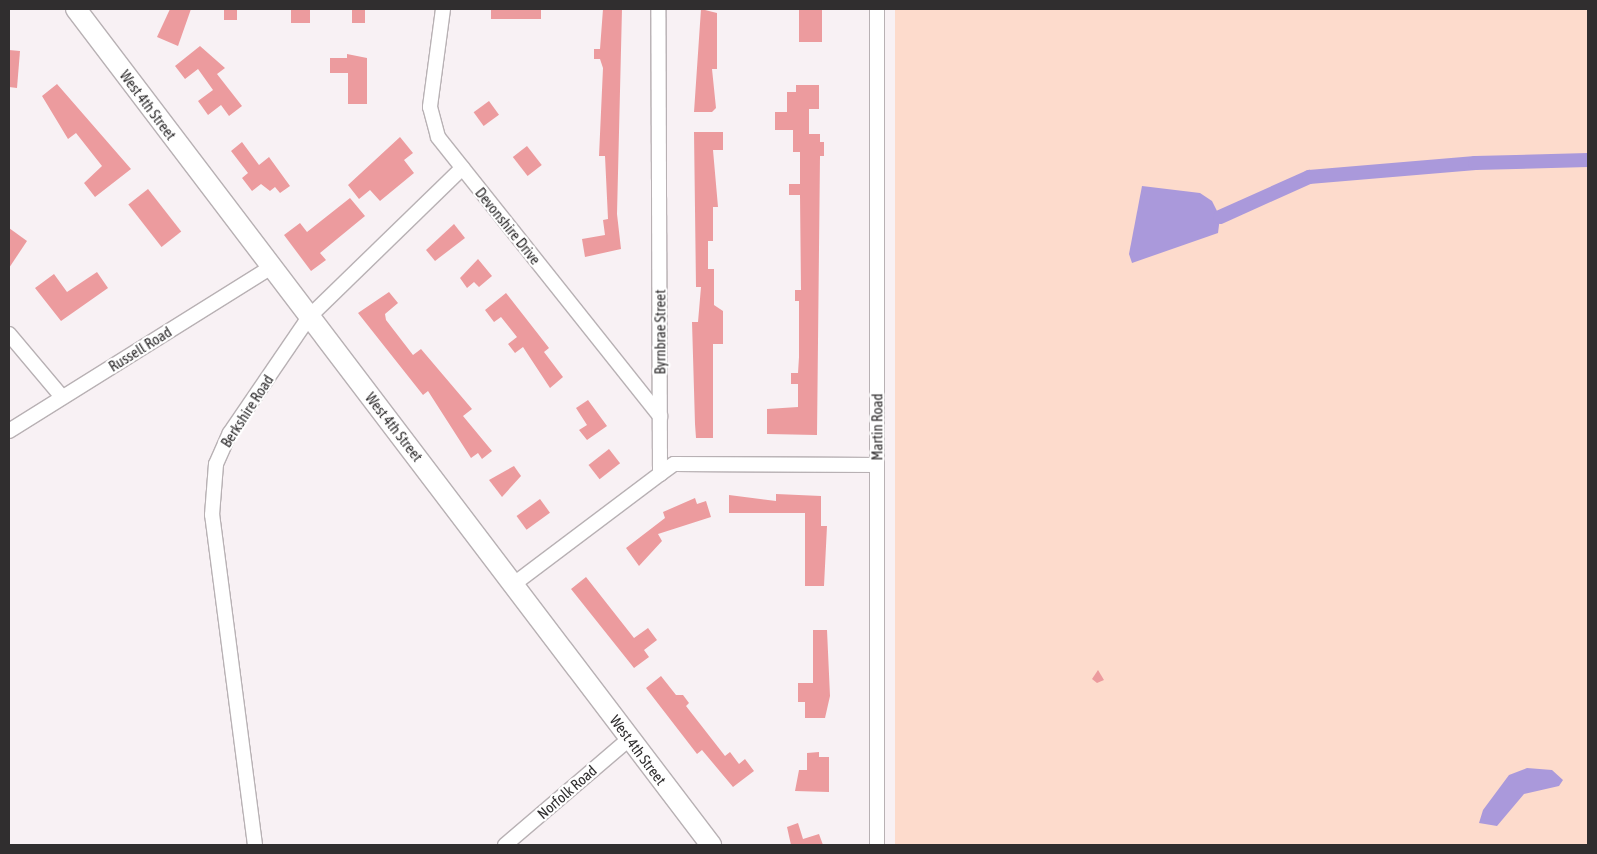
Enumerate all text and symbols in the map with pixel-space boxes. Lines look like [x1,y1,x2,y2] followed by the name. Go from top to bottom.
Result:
[116,67,180,143] street label: West 4th Street
[471,184,545,268] street label: Devonshire Drive
[651,290,669,374] street label: Byrnbrae Street
[105,323,175,375] street label: Russell Road
[217,371,277,451] street label: Berkshire Road
[362,389,426,465] street label: West 4th Street
[868,393,886,461] street label: Martin Road
[606,712,670,788] street label: West 4th Street
[534,761,600,823] street label: Norfolk Road

